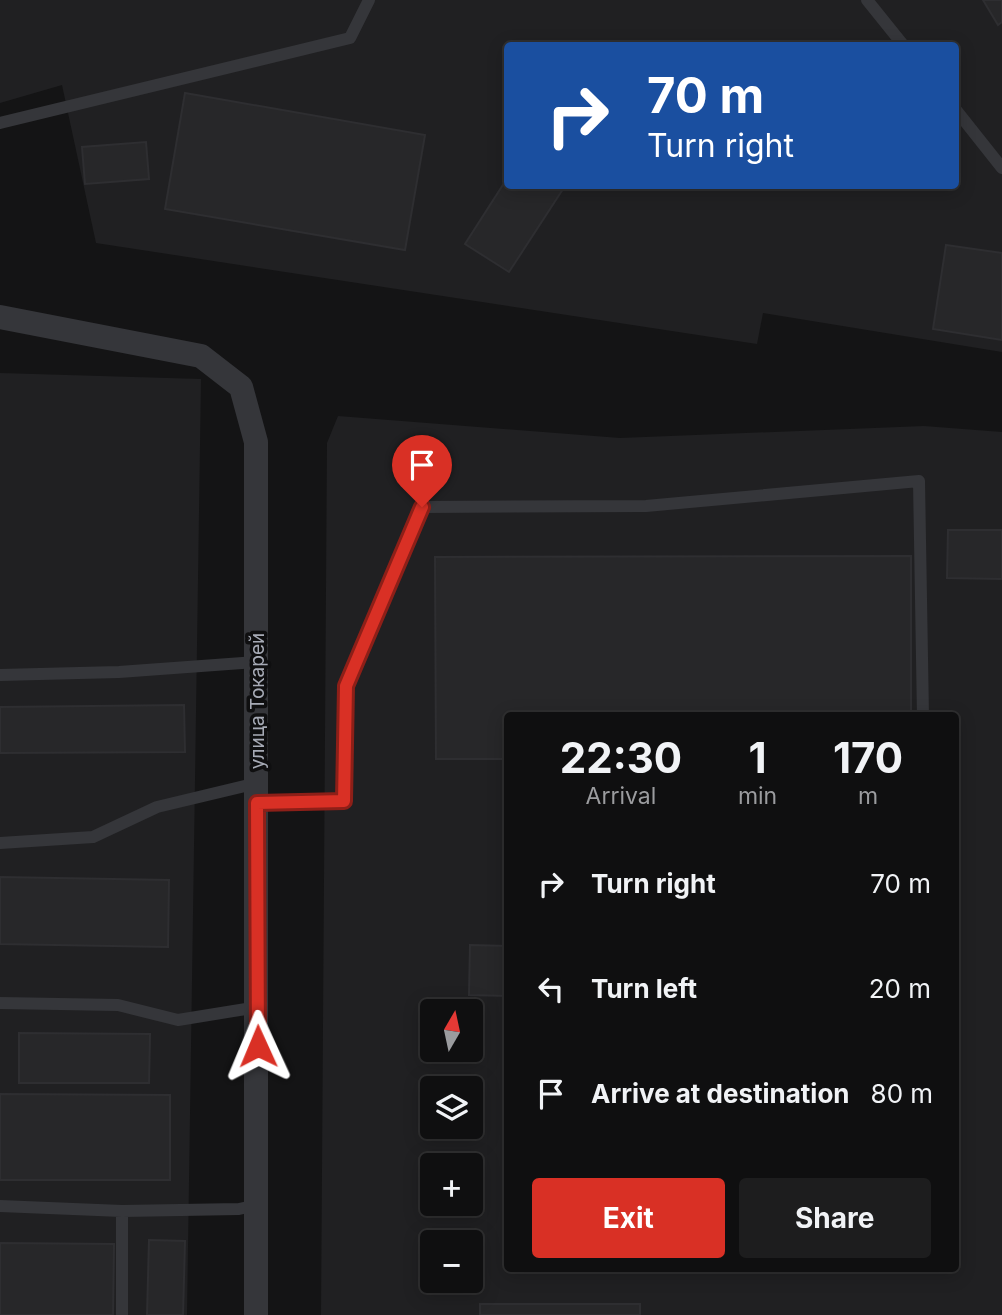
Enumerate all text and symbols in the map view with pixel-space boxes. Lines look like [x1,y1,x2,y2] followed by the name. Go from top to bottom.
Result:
[647,66,764,125] text: 70 m
[532,70,623,161] icon: right
[647,126,794,165] text: Turn right
[392,435,452,507] pin
[403,446,441,484] icon: arrive
[246,633,269,769] street label: улица Токарей
[560,732,682,783] text: 22:30
[749,732,767,783] text: 1
[833,732,903,783] text: 170
[586,782,656,810] text: Arrival
[738,782,777,810] text: min
[858,782,878,810] text: m
[532,865,570,903] icon: right
[591,868,716,899] text: Turn right
[870,868,931,899] text: 70 m
[532,970,570,1008] icon: left
[591,973,697,1004] text: Turn left
[869,973,931,1004] text: 20 m
[420,999,483,1062] north arrow
[420,999,483,1293] map controls
[221,1009,295,1083] position arrow
[532,1075,570,1113] icon: arrive
[420,1076,483,1139] button: layers
[591,1078,850,1109] text: Arrive at destination
[871,1078,933,1109] text: 80 m
[420,1153,483,1216] button: +
[532,1178,725,1258] button: Exit
[739,1178,931,1258] button: Share
[420,1230,483,1293] button: −

